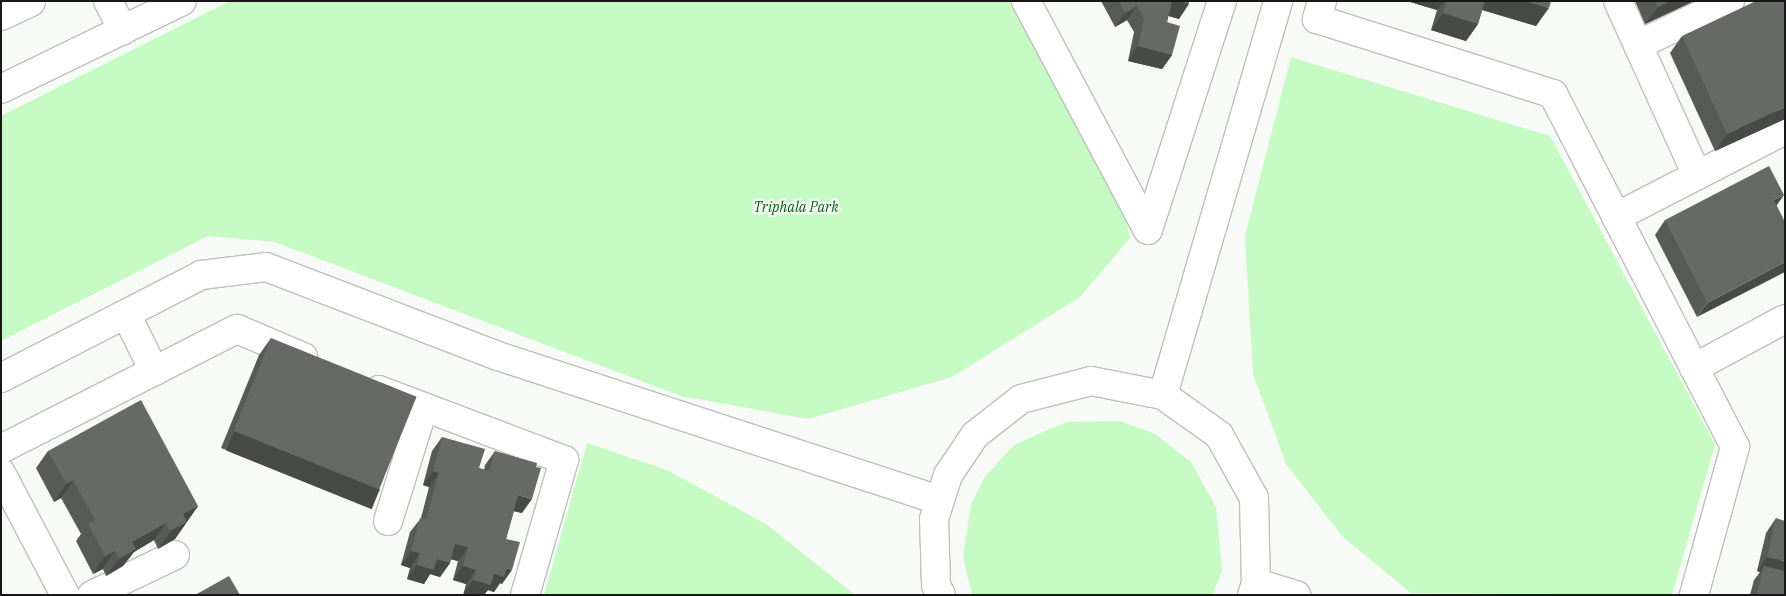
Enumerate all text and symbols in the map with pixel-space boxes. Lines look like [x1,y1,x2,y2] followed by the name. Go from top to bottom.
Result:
[753,199,839,215] park label: Triphala Park

